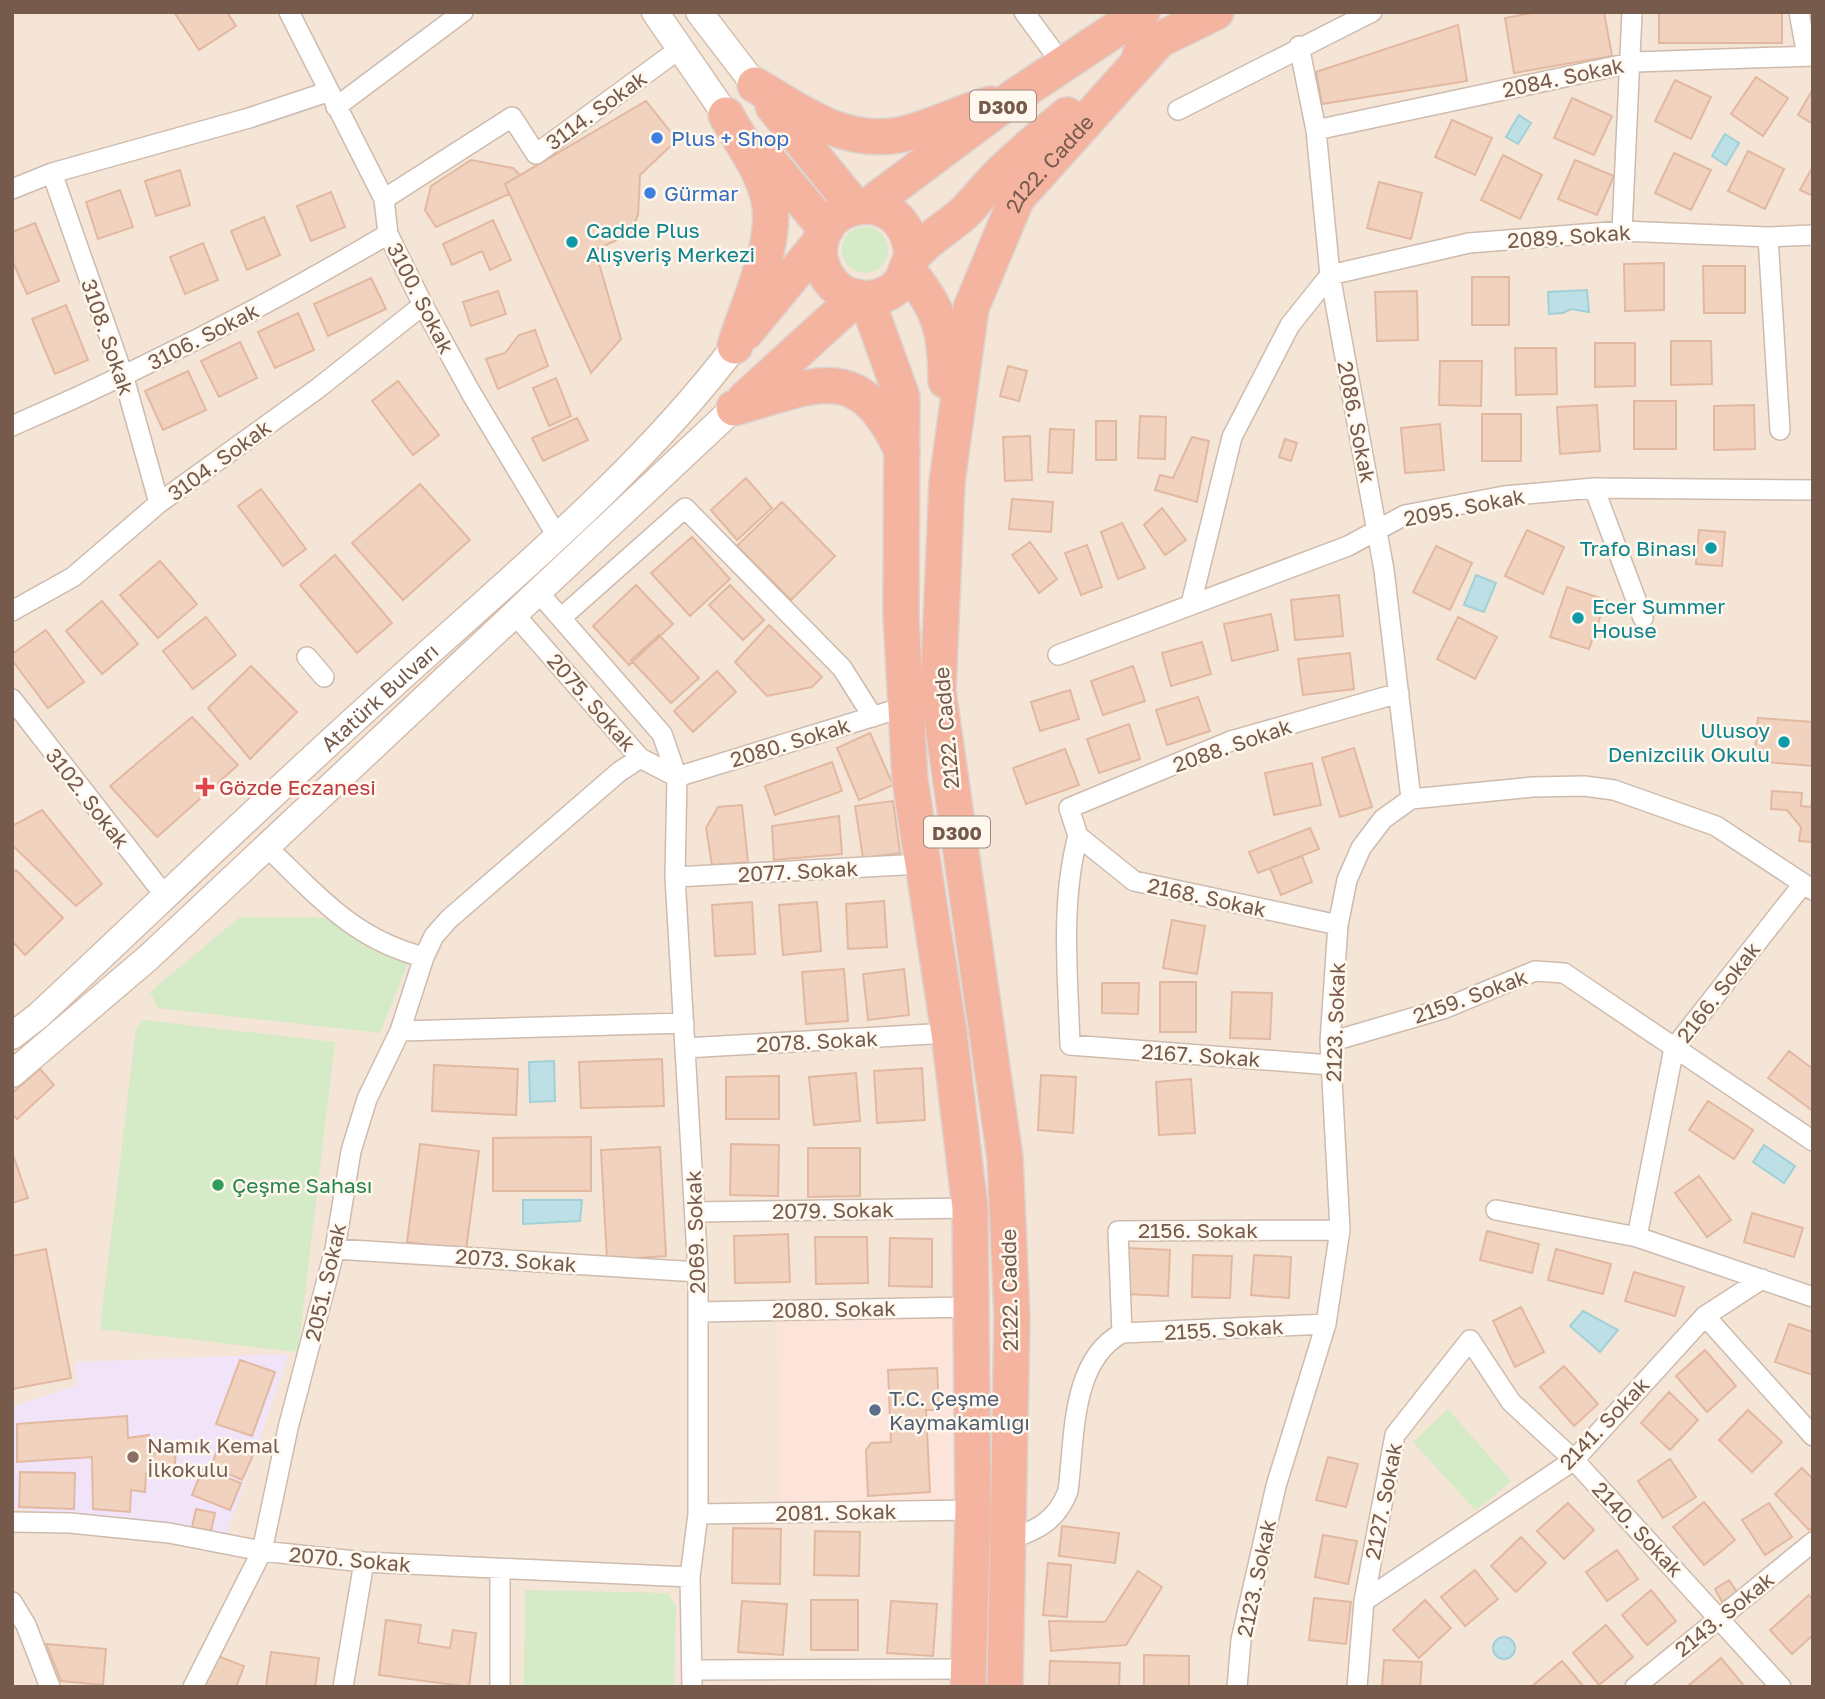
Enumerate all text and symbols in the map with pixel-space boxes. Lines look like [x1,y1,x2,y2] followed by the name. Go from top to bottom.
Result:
[1500,51,1626,103] street label: 2084. Sokak
[540,65,652,155] street label: 3114. Sokak
[970,90,1036,122] road number: D300
[999,109,1099,216] street label: 2122. Cadde
[671,125,789,151] place label: Plus + Shop
[649,130,665,146] marker: Plus + Shop
[664,180,738,206] place label: Gürmar
[642,185,658,201] marker: Gürmar
[586,217,755,267] place label: Cadde Plus Alışveriş Merkezi
[1506,219,1632,253] street label: 2089. Sokak
[564,234,580,250] marker: Cadde Plus Alışveriş Merkezi
[382,238,460,358] street label: 3100. Sokak
[76,275,140,399] street label: 3108. Sokak
[143,297,263,375] street label: 3106. Sokak
[1332,359,1382,485] street label: 2086. Sokak
[162,414,276,506] street label: 3104. Sokak
[1401,482,1527,532] street label: 2095. Sokak
[1579,535,1697,561] place label: Trafo Binası
[1703,540,1719,556] marker: Trafo Binası
[1592,593,1725,643] place label: Ecer Summer House
[1570,610,1586,626] marker: Ecer Summer House
[315,637,444,757] street label: Atatürk Bulvarı
[542,648,642,756] street label: 2075. Sokak
[928,666,964,790] street label: 2122. Cadde
[727,711,853,773] street label: 2080. Sokak
[1169,713,1295,777] street label: 2088. Sokak
[1608,717,1770,767] place label: Ulusoy Denizcilik Okulu
[1776,734,1792,750] marker: Ulusoy Denizcilik Okulu
[41,742,135,854] street label: 3102. Sokak
[219,774,376,800] place label: Gözde Eczanesi
[197,779,213,795] marker: Gözde Eczanesi
[924,817,990,848] road number: D300
[737,855,859,887] street label: 2077. Sokak
[1145,872,1269,922] street label: 2168. Sokak
[1671,936,1765,1048] street label: 2166. Sokak
[1320,962,1350,1082] street label: 2123. Sokak
[1409,963,1531,1029] street label: 2159. Sokak
[755,1025,879,1057] street label: 2078. Sokak
[1141,1038,1261,1072] street label: 2167. Sokak
[680,1170,710,1294] street label: 2069. Sokak
[232,1172,372,1198] place label: Çeşme Sahası
[210,1177,226,1193] marker: Çeşme Sahası
[772,1196,894,1224] street label: 2079. Sokak
[1138,1217,1258,1243] street label: 2156. Sokak
[299,1220,351,1344] street label: 2051. Sokak
[995,1229,1023,1351] street label: 2122. Cadde
[454,1243,578,1277] street label: 2073. Sokak
[772,1295,896,1323] street label: 2080. Sokak
[1164,1313,1285,1345] street label: 2155. Sokak
[1554,1371,1655,1475] street label: 2141. Sokak
[889,1385,1030,1435] place label: T.C. Çeşme Kaymakamlığı
[867,1402,883,1418] marker: T.C. Çeşme Kaymakamlığı
[147,1432,280,1482] place label: Namık Kemal İlkokulu
[1359,1440,1407,1562] street label: 2127. Sokak
[125,1449,141,1465] marker: Namık Kemal İlkokulu
[1587,1476,1689,1582] street label: 2140. Sokak
[775,1498,897,1526] street label: 2081. Sokak
[1231,1517,1281,1639] street label: 2123. Sokak
[288,1541,412,1577] street label: 2070. Sokak
[1669,1566,1779,1662] street label: 2143. Sokak

